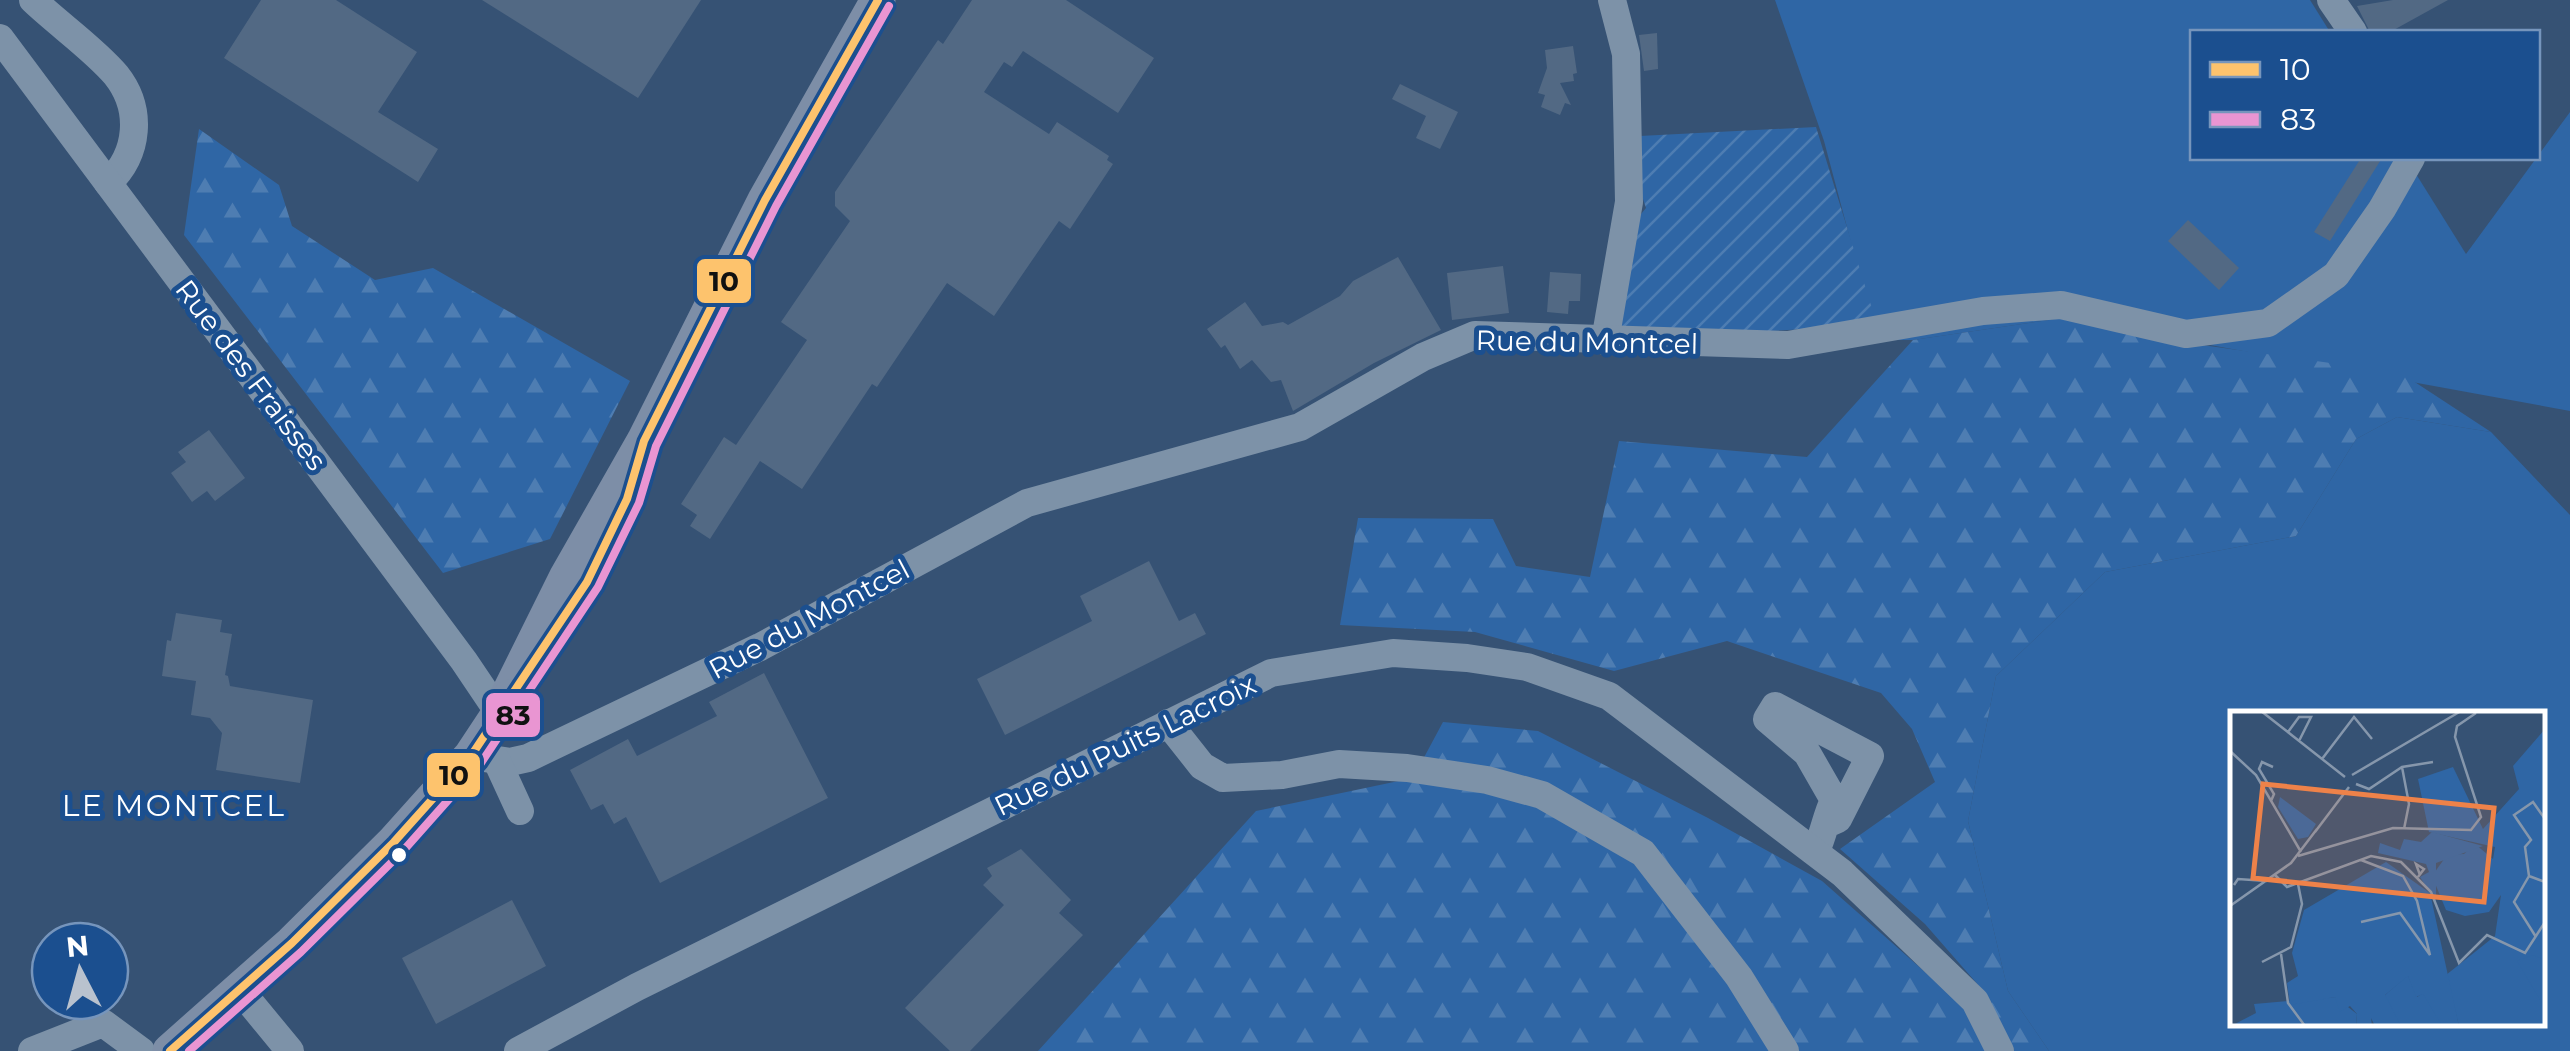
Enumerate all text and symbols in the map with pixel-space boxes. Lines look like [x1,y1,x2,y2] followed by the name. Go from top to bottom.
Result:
[2190,30,2540,160] legend
[2280,51,2311,88] text: 10
[2280,101,2316,138] text: 83
[695,257,753,305] line badge: 10
[709,264,739,298] text: 10
[168,273,334,477] street label: Rue des Fraisses
[1475,323,1699,361] street label: Rue du Montcel
[703,552,915,686] street label: Rue du Montcel
[989,667,1261,823] street label: Rue du Puits Lacroix
[484,691,542,739] line badge: 83
[495,698,531,732] text: 83
[2230,711,2545,1026] inset map
[425,751,482,799] line badge: 10
[439,758,469,792] text: 10
[62,787,286,824] district label: LE MONTCEL
[389,845,409,865] unlabelled marker
[30,921,130,1021] north arrow
[64,928,90,964] text: N

